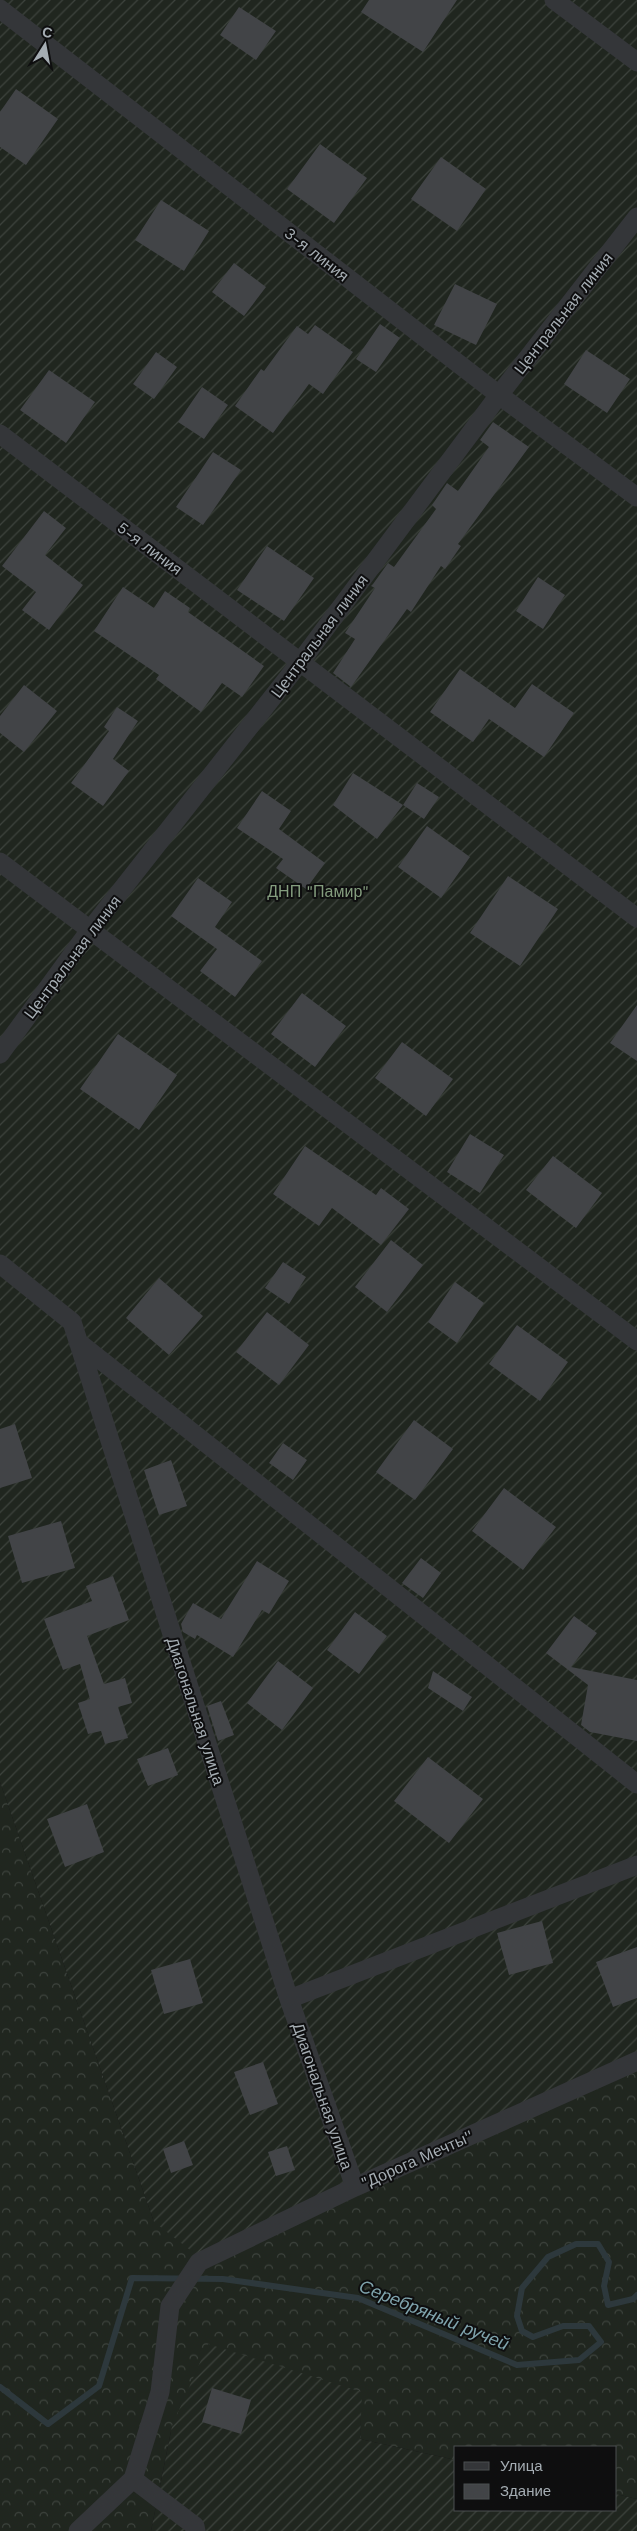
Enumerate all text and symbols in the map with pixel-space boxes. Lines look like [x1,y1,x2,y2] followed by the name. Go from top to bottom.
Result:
[20,20,70,70] north arrow
[41,23,54,41] text: С
[281,223,353,285] street label: 3-я линия
[510,249,617,378] street label: Центральная линия
[114,518,186,579] street label: 5-я линия
[267,571,372,701] street label: Центральная линия
[267,882,369,901] park label: ДНП "Памир"
[20,892,125,1022] street label: Центральная линия
[163,1635,228,1788] street label: Диагональная улица
[288,2020,357,2172] street label: Диагональная улица
[358,2126,476,2193] street label: "Дорога Мечты''
[356,2275,512,2354] water label: Серебряный ручей
[454,2446,617,2511] legend
[500,2457,543,2475] text: Улица
[500,2482,551,2500] text: Здание

